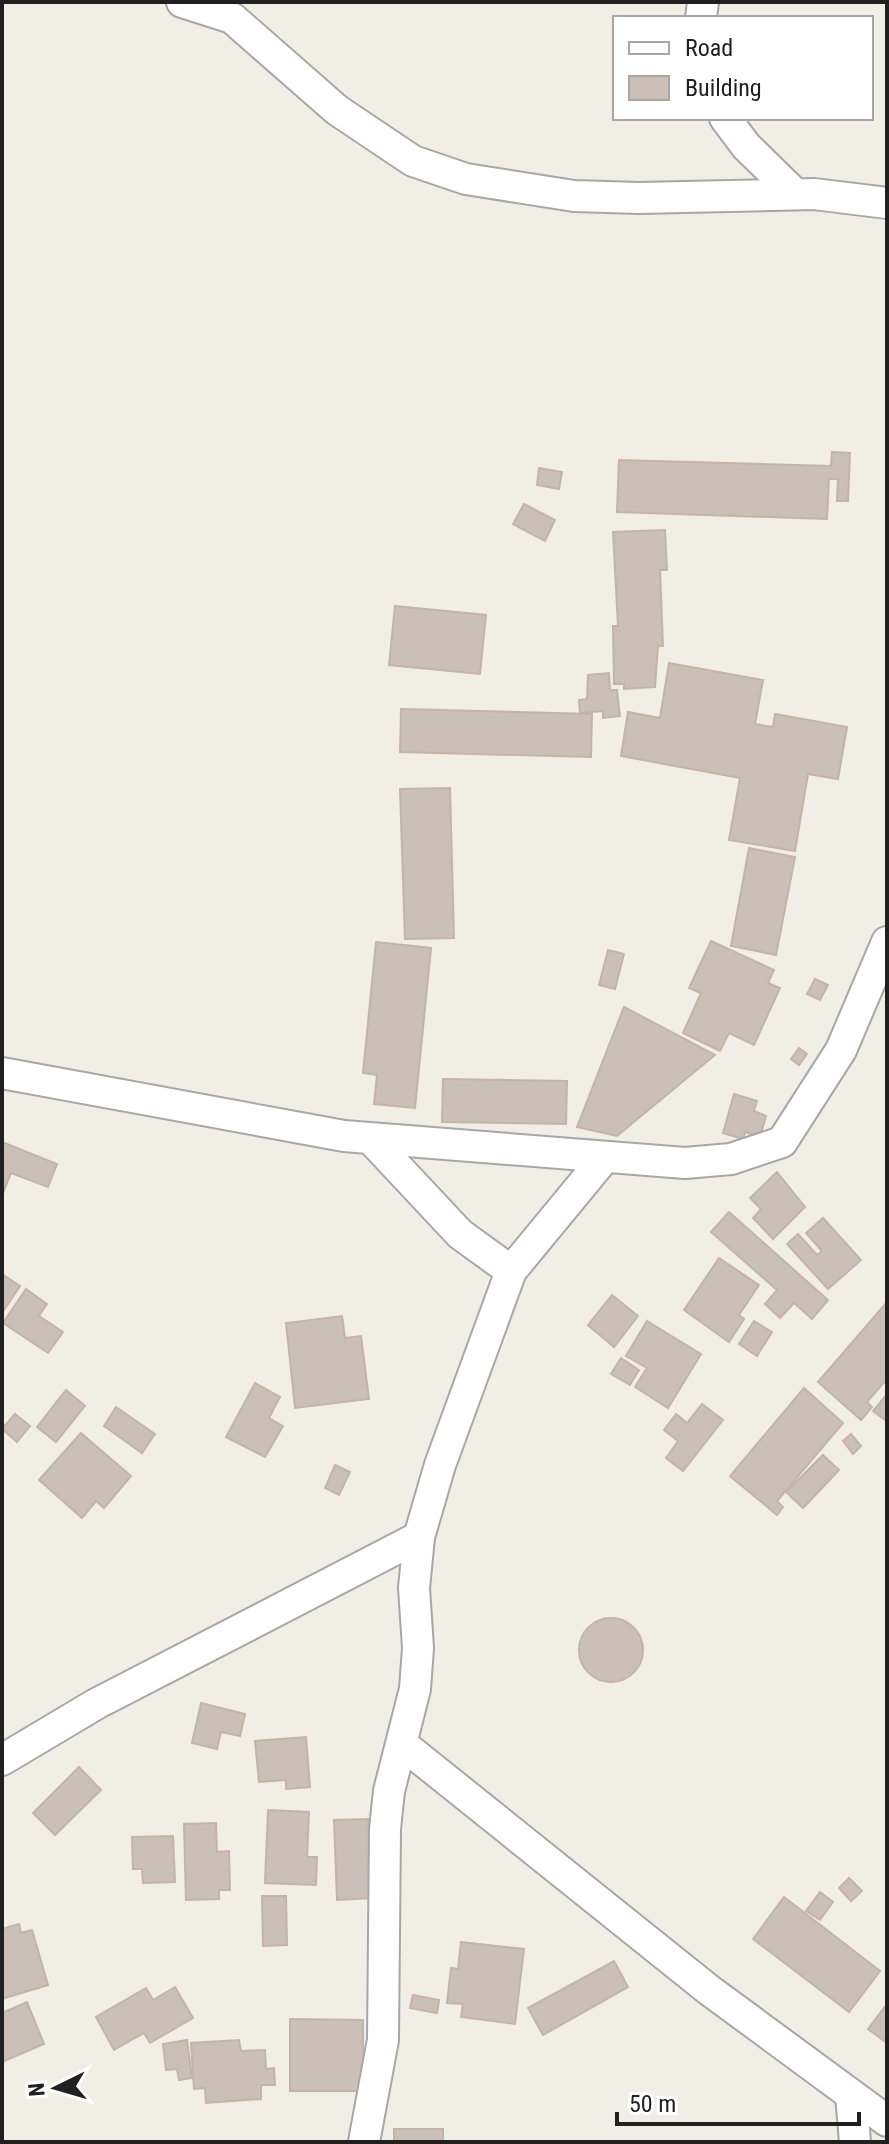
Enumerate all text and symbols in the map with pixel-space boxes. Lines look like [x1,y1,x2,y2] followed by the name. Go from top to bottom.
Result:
[613,16,873,120] legend
[685,34,733,62] text: Road
[685,74,762,102] text: Building
[16,2048,96,2128] north arrow
[617,2076,859,2126] scale bar
[24,2082,50,2098] text: N
[629,2090,676,2118] text: 50 m

